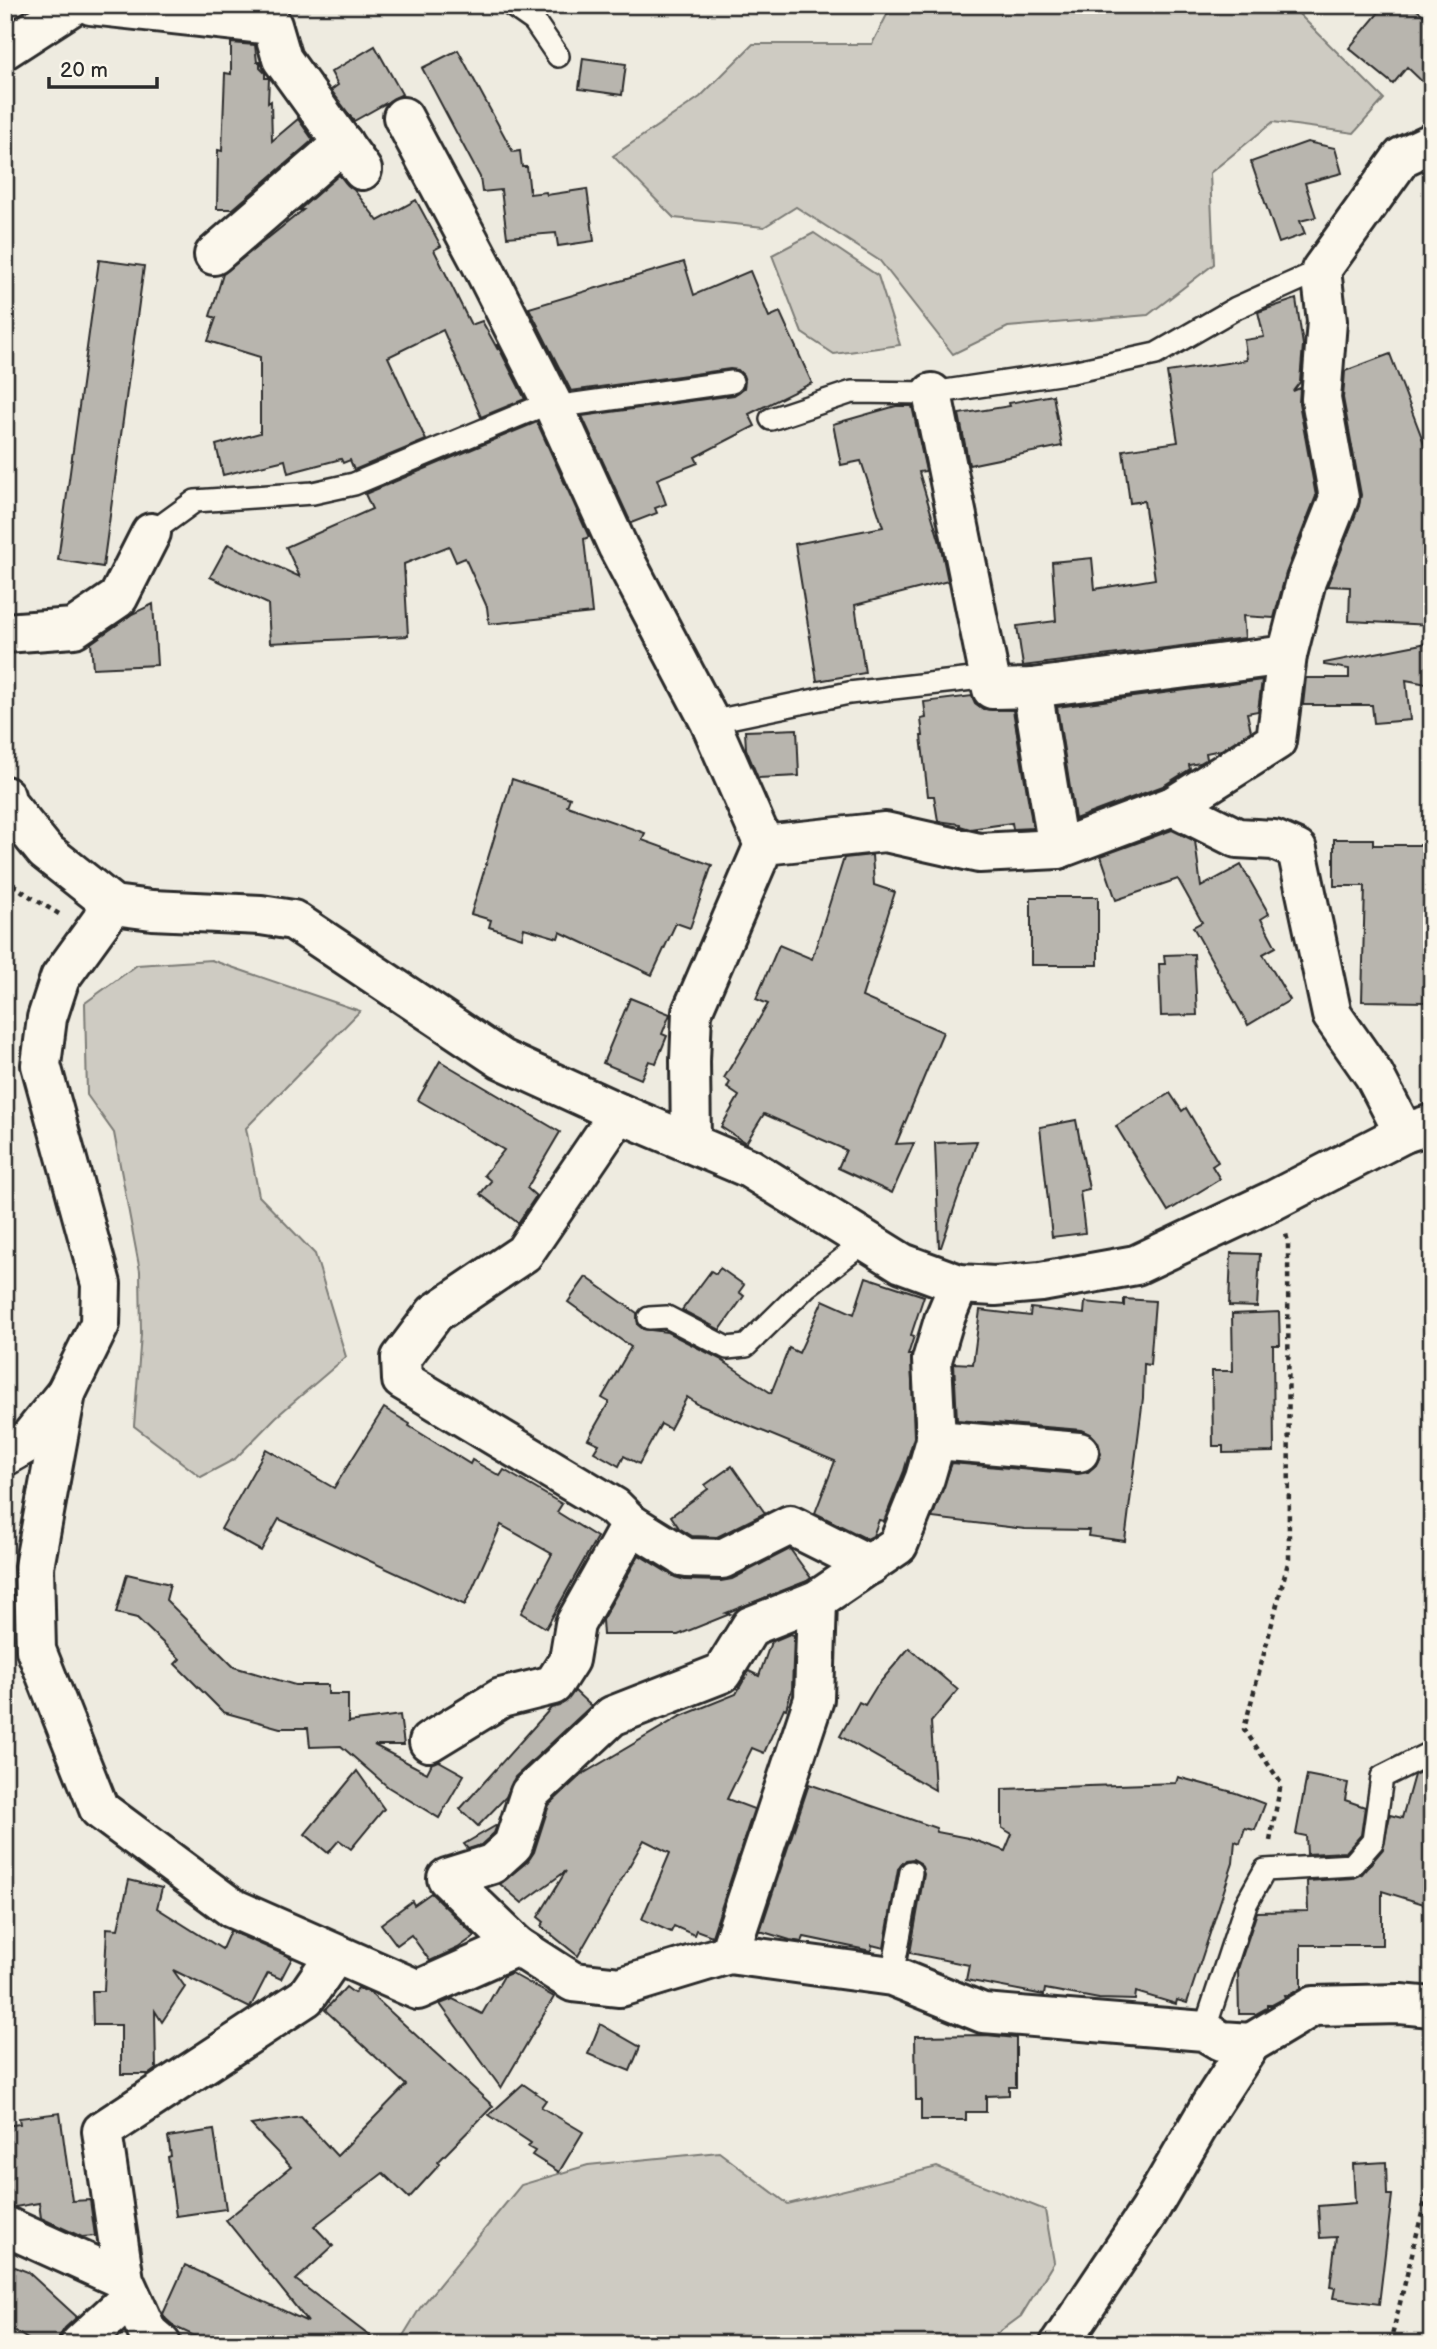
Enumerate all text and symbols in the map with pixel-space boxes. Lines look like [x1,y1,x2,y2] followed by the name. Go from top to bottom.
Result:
[49,46,158,90] scale bar
[60,58,108,83] text: 20 m

